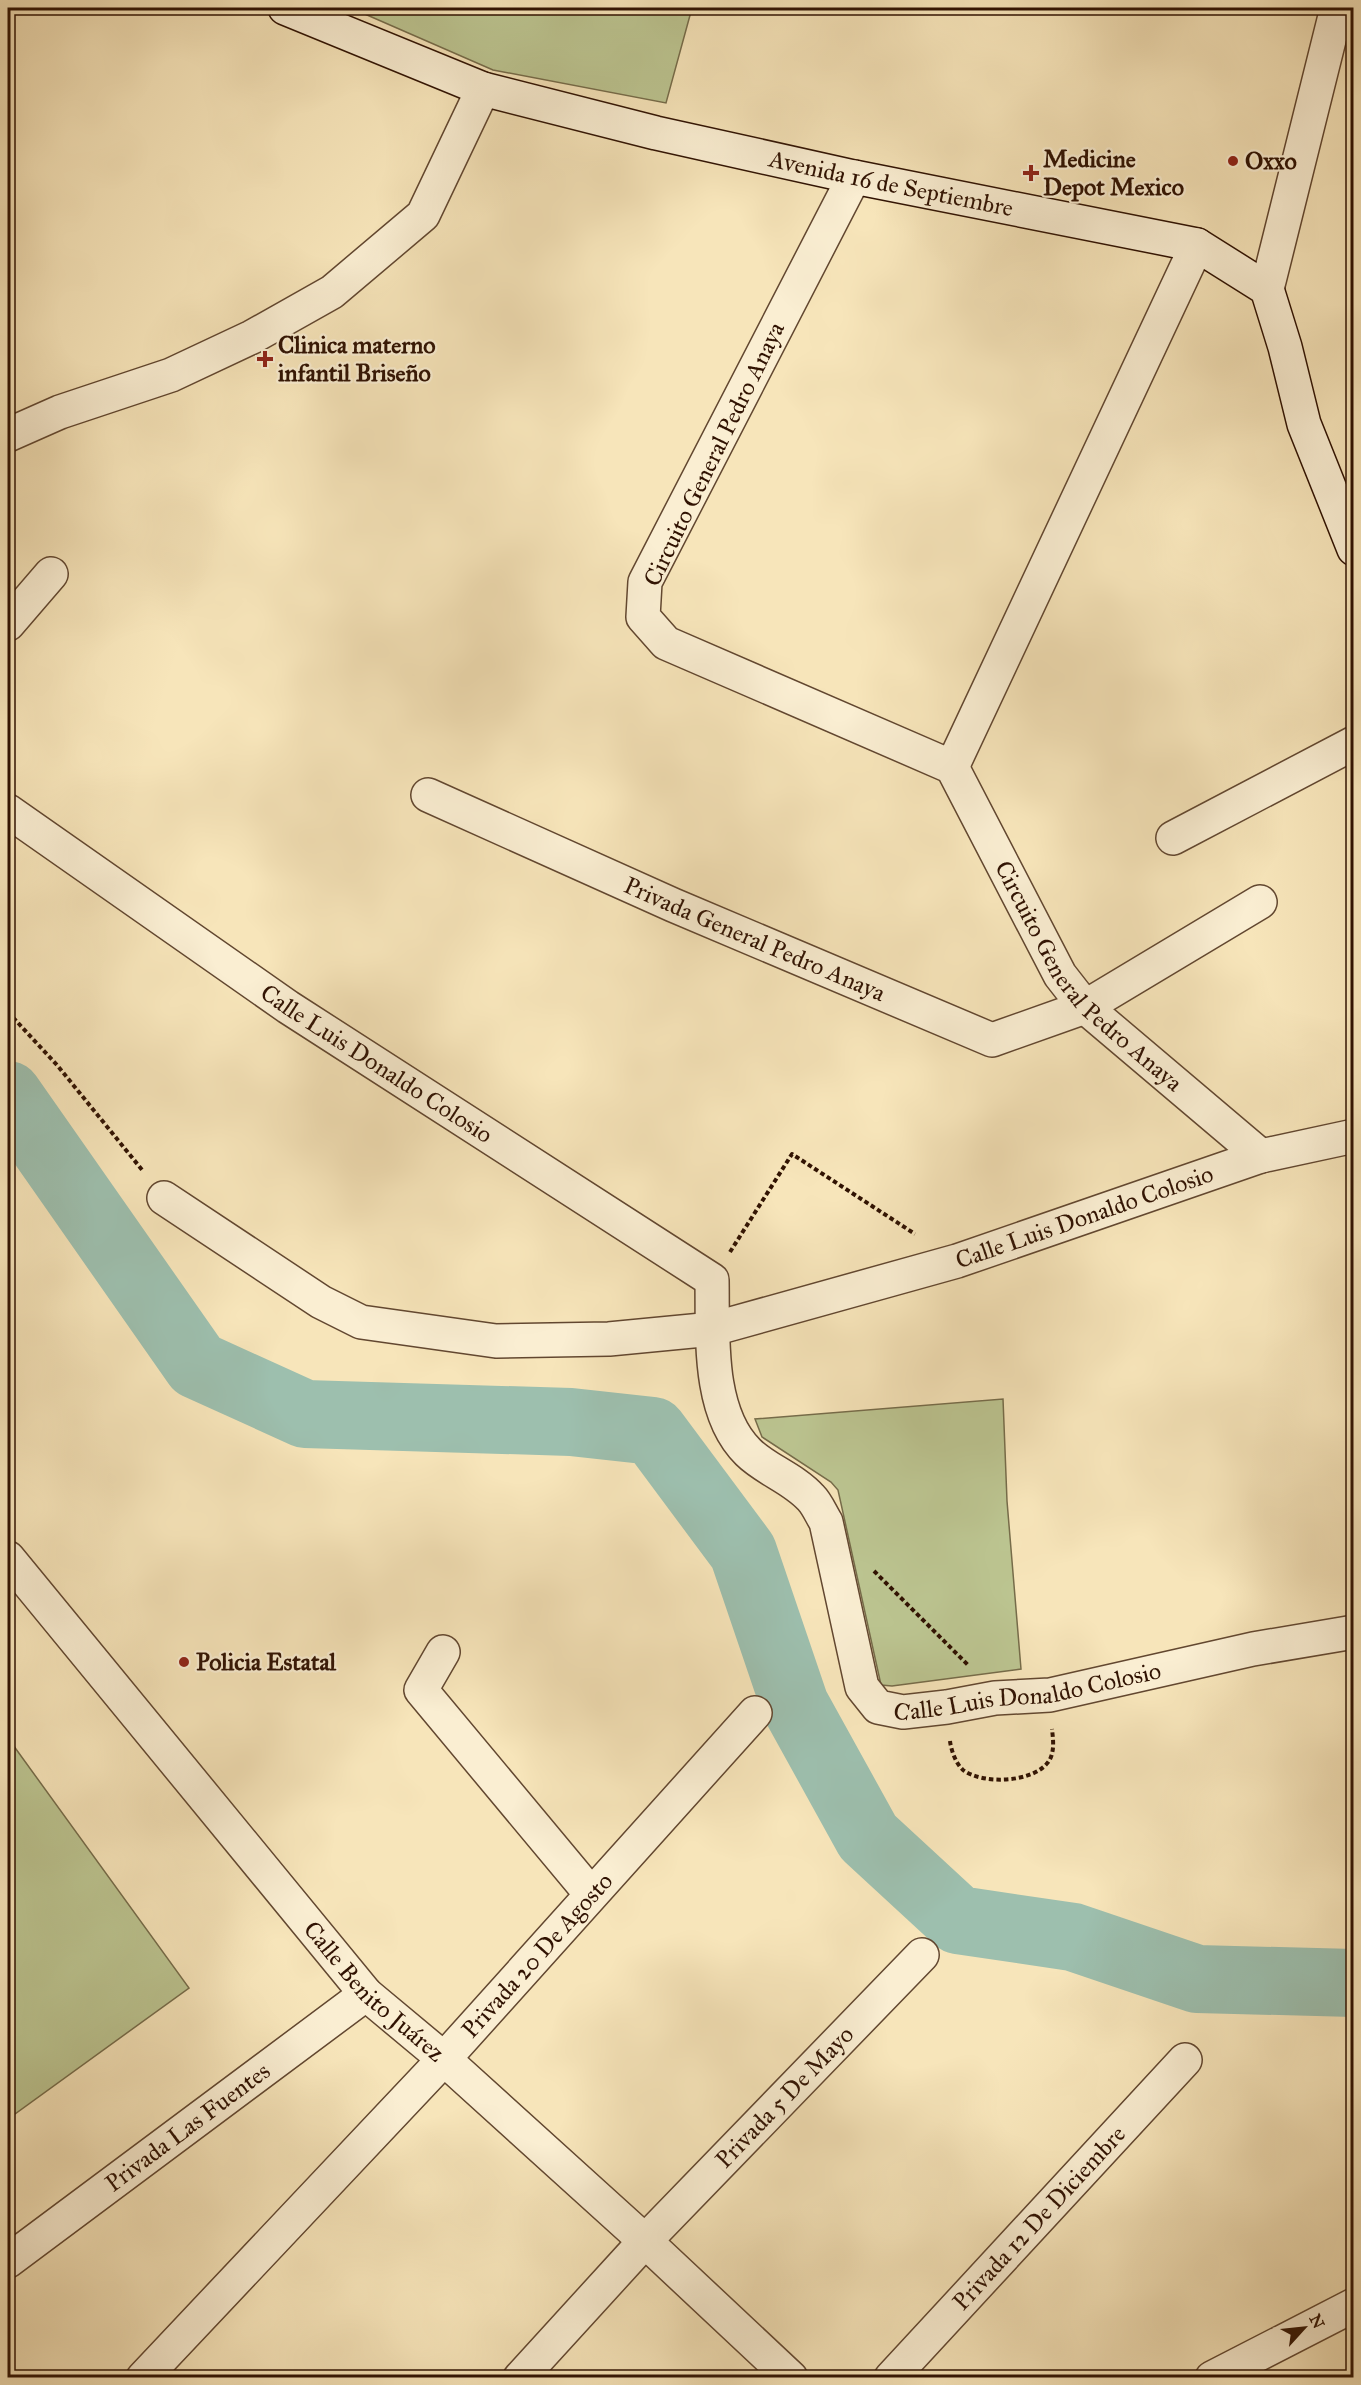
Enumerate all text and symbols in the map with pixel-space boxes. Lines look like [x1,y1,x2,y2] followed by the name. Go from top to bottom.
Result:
[765,143,1016,223] street label: Avenida 16 de Septiembre
[1043,144,1184,202] place label: Medicine Depot Mexico
[1245,146,1297,176] place label: Oxxo
[1226,154,1240,168] marker: Oxxo
[1024,166,1038,180] marker: Medicine Depot Mexico
[637,316,791,591] street label: Circuito General Pedro Anaya
[278,330,435,388] place label: Clinica materno infantil Briseño
[256,350,274,368] marker: Clinica materno infantil Briseño
[988,856,1189,1098] street label: Circuito General Pedro Anaya
[619,870,891,1008] street label: Privada General Pedro Anaya
[255,977,498,1150] street label: Calle Luis Donaldo Colosio
[952,1159,1217,1275] street label: Calle Luis Donaldo Colosio
[196,1647,337,1677] place label: Policia Estatal
[177,1655,191,1669] marker: Policia Estatal
[891,1655,1164,1728] street label: Calle Luis Donaldo Colosio
[455,1866,619,2044] street label: Privada 20 De Agosto
[297,1915,451,2068] street label: Calle Benito Juárez
[709,2020,860,2174] street label: Privada 5 De Mayo
[99,2056,276,2198] street label: Privada Las Fuentes
[946,2119,1132,2317] street label: Privada 12 De Diciembre
[1274,2298,1334,2358] north arrow
[1305,2311,1329,2332] text: N

